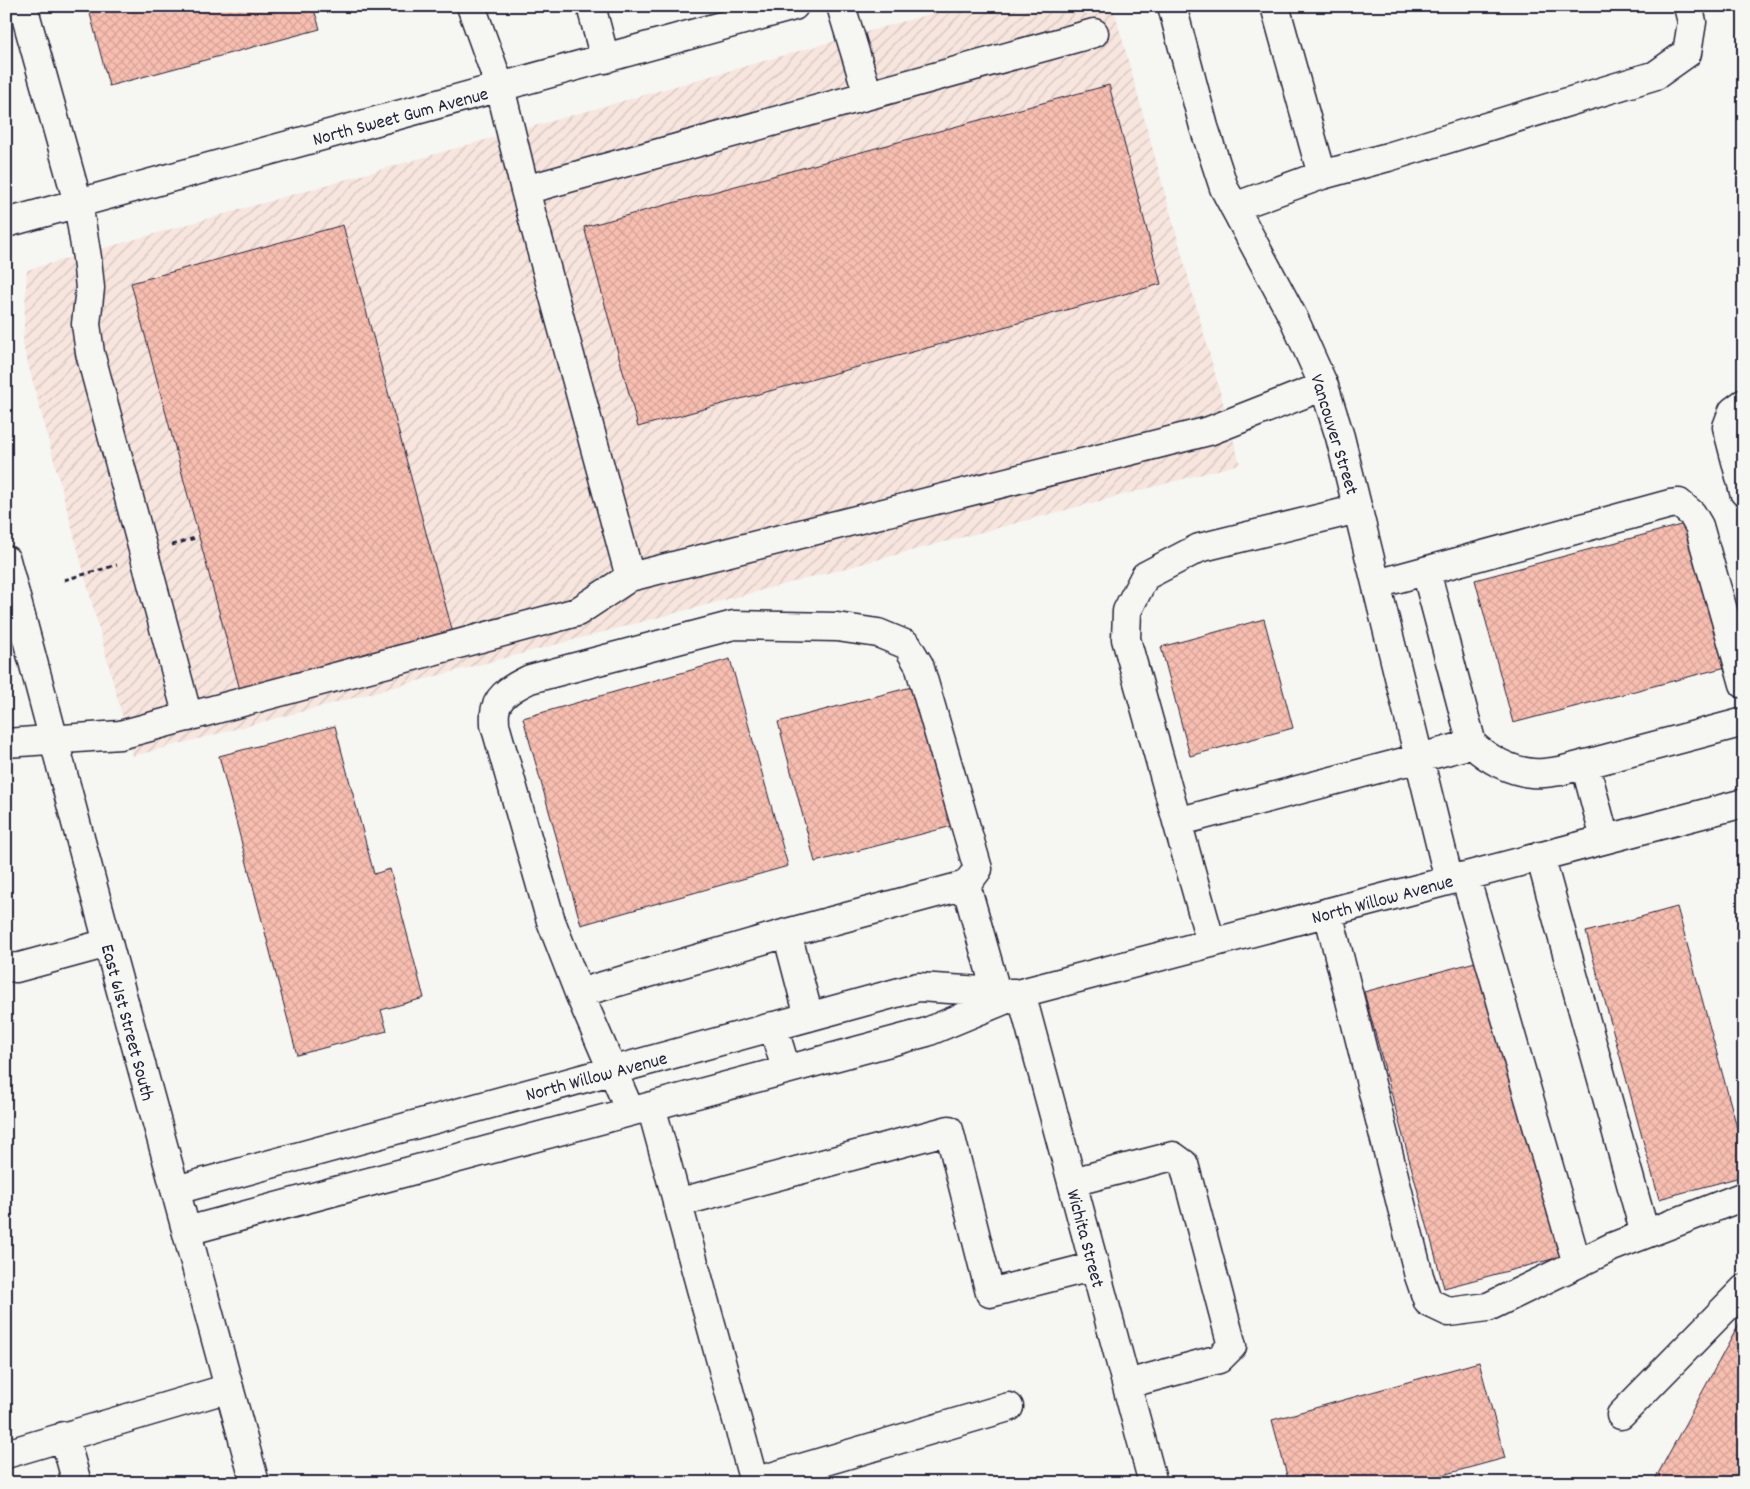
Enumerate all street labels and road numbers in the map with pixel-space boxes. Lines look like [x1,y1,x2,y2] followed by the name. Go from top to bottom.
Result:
[310,82,492,155] street label: North Sweet Gum Avenue
[1301,371,1364,499] street label: Vancouver Street
[1309,870,1457,933] street label: North Willow Avenue
[92,942,159,1104] street label: East 61st Street South
[523,1047,671,1110] street label: North Willow Avenue
[1058,1187,1110,1291] street label: Wichita Street

